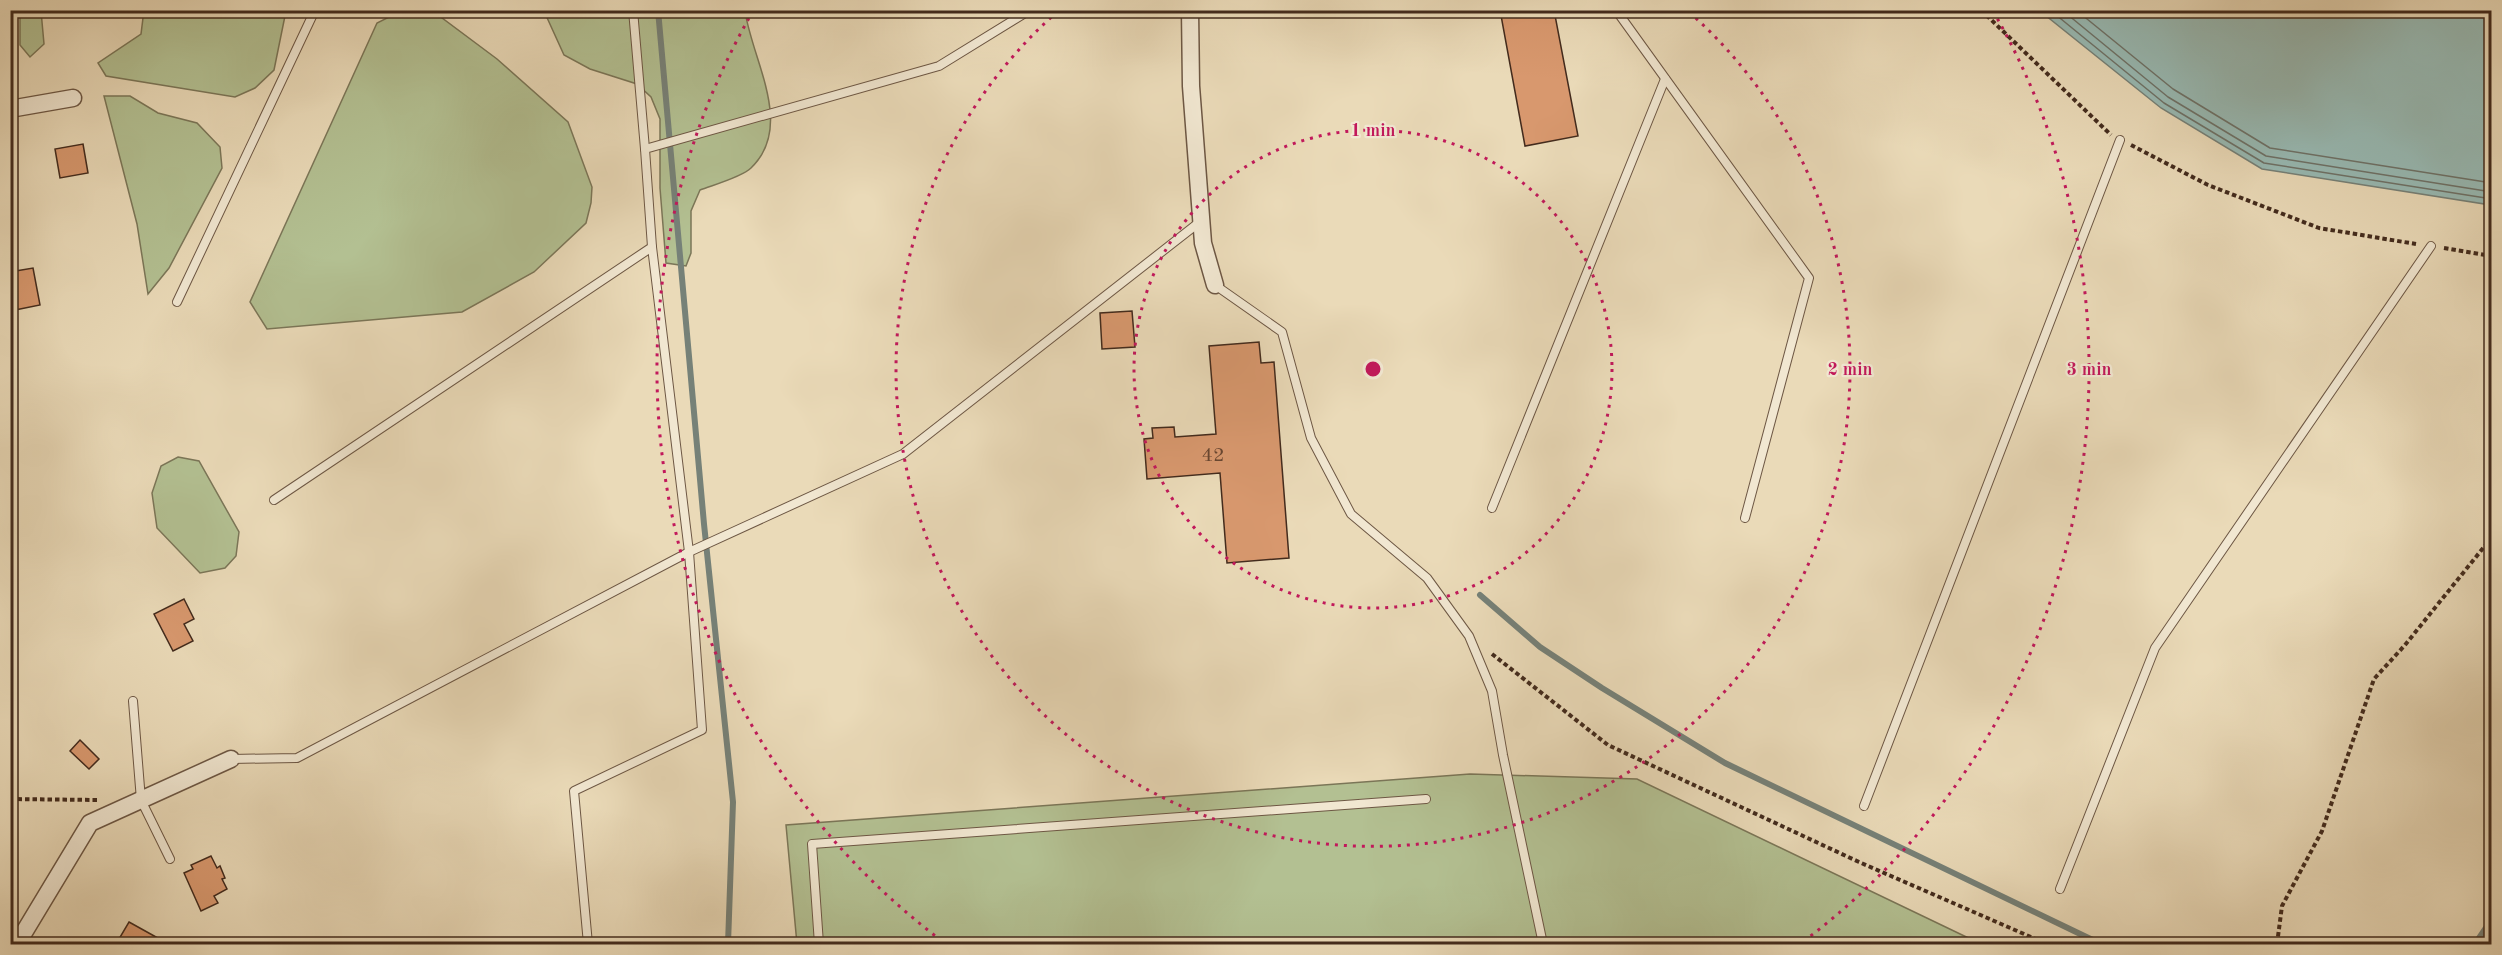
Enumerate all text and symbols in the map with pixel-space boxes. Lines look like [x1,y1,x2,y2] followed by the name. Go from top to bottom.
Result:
[1350,122,1396,140] text: 1 min
[1363,359,1383,379] centre of rings
[1827,361,1873,379] text: 2 min
[2066,361,2112,379] text: 3 min
[1201,446,1225,466] house number: 42

